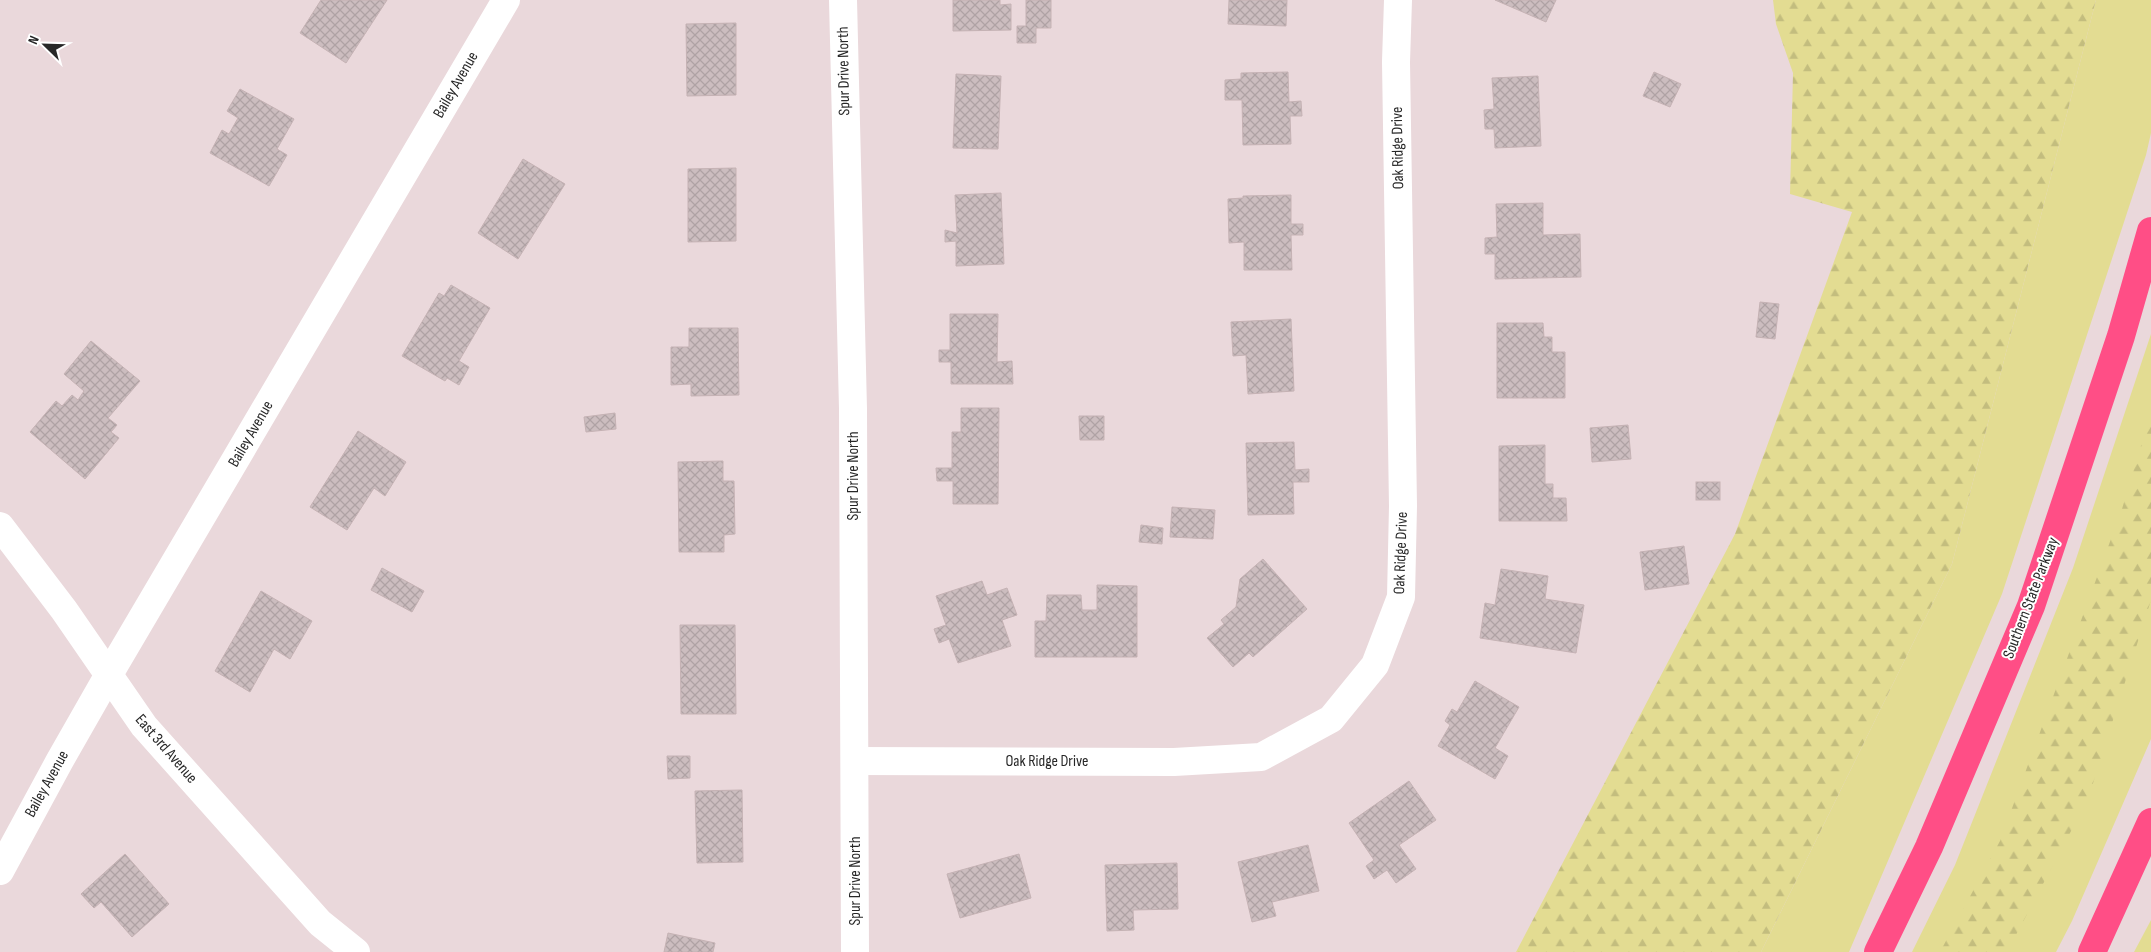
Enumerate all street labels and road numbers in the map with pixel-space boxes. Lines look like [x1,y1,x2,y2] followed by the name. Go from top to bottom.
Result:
[834,26,854,116] street label: Spur Drive North
[429,48,483,122] street label: Bailey Avenue
[1388,106,1408,190] street label: Oak Ridge Drive
[224,397,278,471] street label: Bailey Avenue
[844,431,863,521] street label: Spur Drive North
[1390,511,1412,595] street label: Oak Ridge Drive
[1999,535,2063,661] street label: Southern State Parkway
[131,711,201,787] street label: East 3rd Avenue
[21,747,73,821] street label: Bailey Avenue
[1006,752,1088,771] street label: Oak Ridge Drive
[846,836,865,926] street label: Spur Drive North

